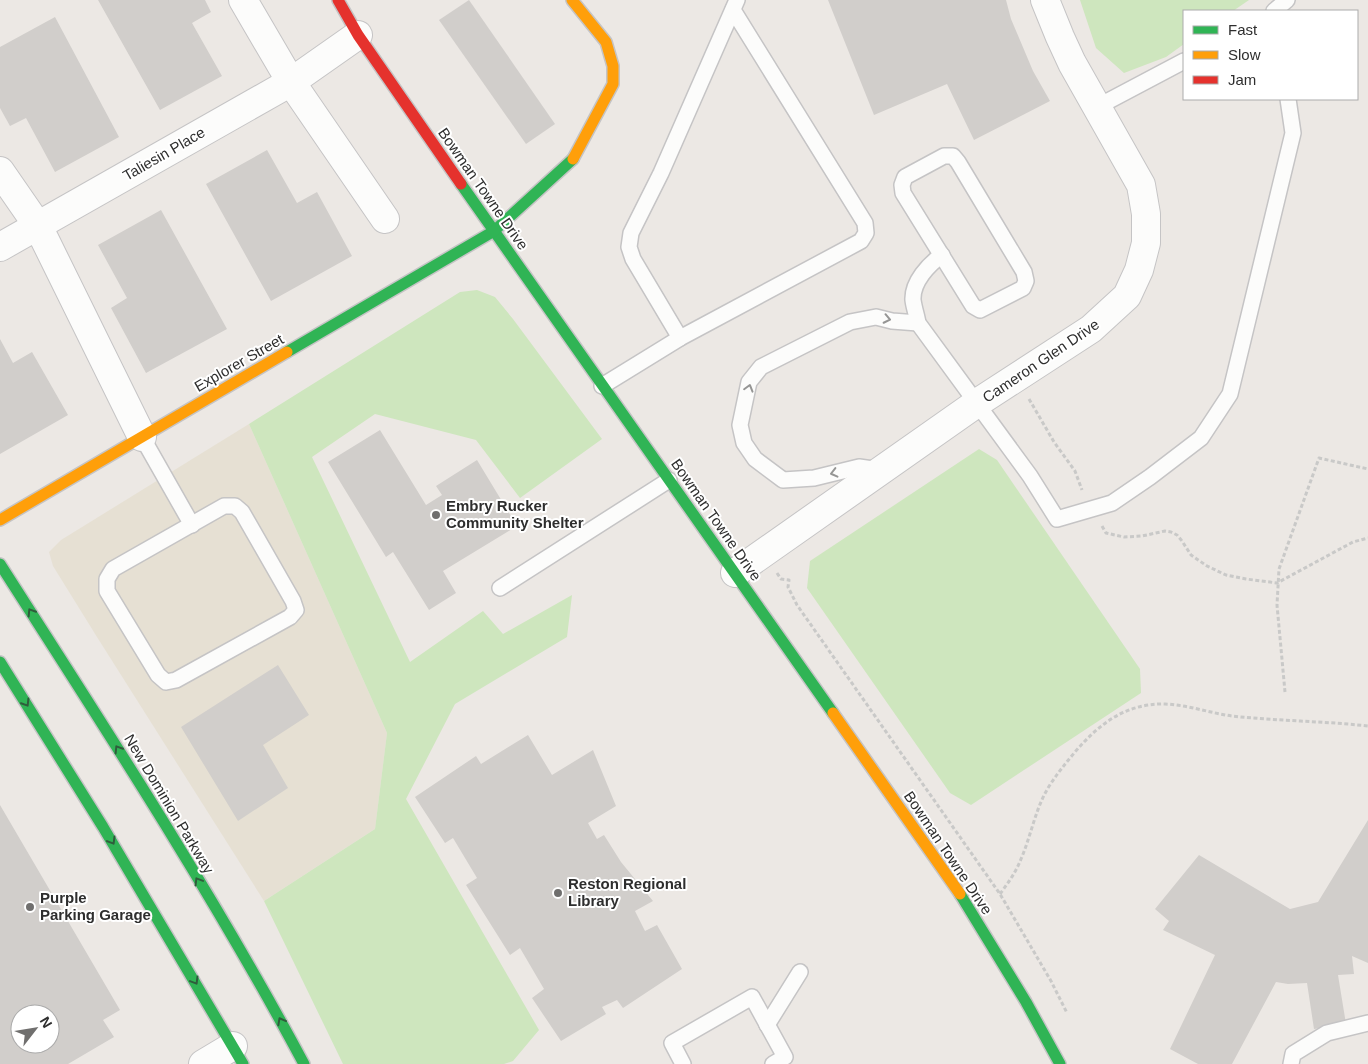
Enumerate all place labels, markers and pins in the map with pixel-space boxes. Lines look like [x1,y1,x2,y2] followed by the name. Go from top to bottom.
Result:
[446,497,584,531] place label: Embry Rucker Community Shelter
[430,509,442,521] marker: Embry Rucker Community Shelter
[568,875,686,909] place label: Reston Regional Library
[552,887,564,899] marker: Reston Regional Library
[40,889,151,923] place label: Purple Parking Garage
[24,901,36,913] marker: Purple Parking Garage

